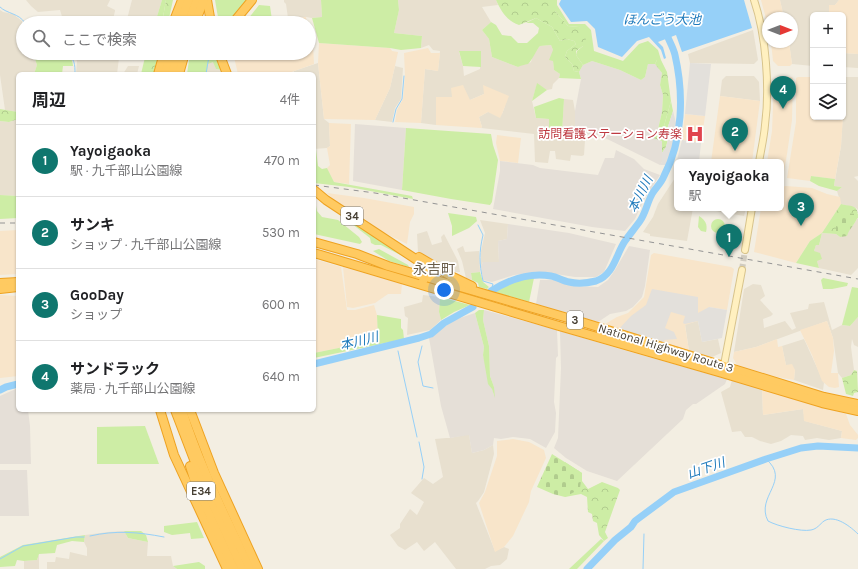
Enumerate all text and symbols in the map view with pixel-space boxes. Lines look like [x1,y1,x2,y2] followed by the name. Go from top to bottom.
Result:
[623,12,703,27] water label: ほんごう大池
[762,12,798,48] north arrow
[810,12,846,120] map controls
[810,12,846,48] button: +
[16,16,316,60] search box
[30,27,52,49] icon: search
[62,31,137,49] text: ここで検索
[810,48,846,84] button: −
[770,76,796,109] pin: 4
[810,84,846,120] button: layers
[32,90,66,110] text: 周辺
[280,92,300,107] text: 4件
[722,118,748,151] pin: 2
[685,124,705,144] hospital icon: 訪問看護ステーション寿楽
[538,127,682,141] place label: 訪問看護ステーション寿楽
[70,142,151,160] text: Yayoigaoka
[43,153,47,168] text: 1
[264,153,300,168] text: 470 m
[674,159,784,211] popup
[70,163,183,178] text: 駅 · 九千部山公園線
[688,167,770,185] text: Yayoigaoka
[624,171,656,215] water label: 本川川
[688,188,701,203] text: 駅
[788,193,814,226] pin: 3
[341,207,363,225] road number: 34
[70,216,115,234] text: サンキ
[716,224,742,257] pin: 1
[41,225,49,240] text: 2
[262,225,300,240] text: 530 m
[70,237,222,252] text: ショップ · 九千部山公園線
[413,261,455,278] district label: 永吉町
[434,280,454,300] your location
[70,286,124,304] text: GooDay
[41,297,49,312] text: 3
[262,297,300,312] text: 600 m
[70,307,122,322] text: ショップ
[567,311,583,329] road number: 3
[597,321,735,375] street label: National Highway Route 3
[338,329,382,353] water label: 本川川
[70,360,160,378] text: サンドラック
[41,369,49,384] text: 4
[262,369,300,384] text: 640 m
[70,381,196,396] text: 薬局 · 九千部山公園線
[685,454,729,481] water label: 山下川
[187,482,215,500] road number: E34

